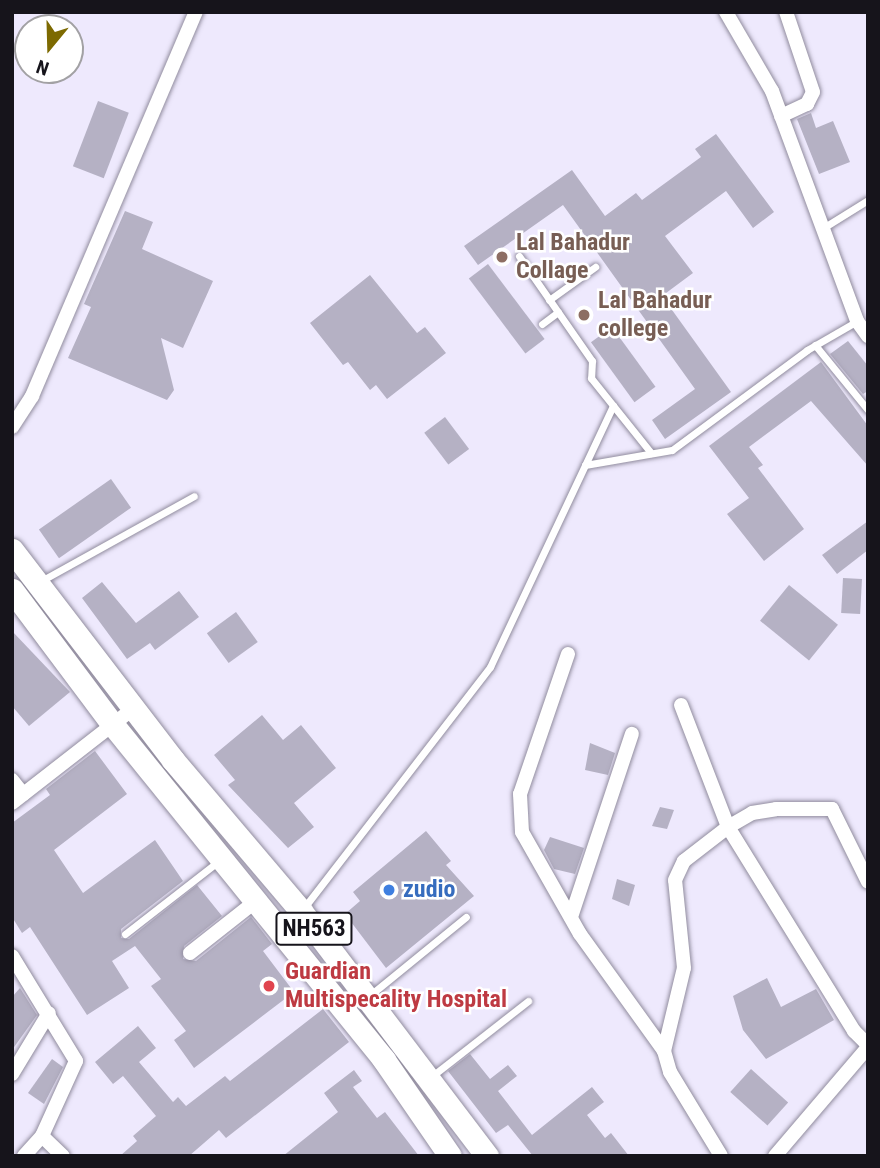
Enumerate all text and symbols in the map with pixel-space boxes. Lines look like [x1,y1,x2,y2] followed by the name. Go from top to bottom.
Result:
[14,14,84,84] north arrow
[33,55,52,80] text: N
[516,229,630,285] place label: Lal Bahadur Collage
[494,249,510,265] marker: Lal Bahadur Collage
[598,287,712,343] place label: Lal Bahadur college
[576,307,592,323] marker: Lal Bahadur college
[403,876,456,904] place label: zudio
[381,882,397,898] marker: zudio
[274,910,354,948] road number: NH563
[285,958,507,1014] place label: Guardian Multispecality Hospital
[259,976,279,996] marker: Guardian Multispecality Hospital

